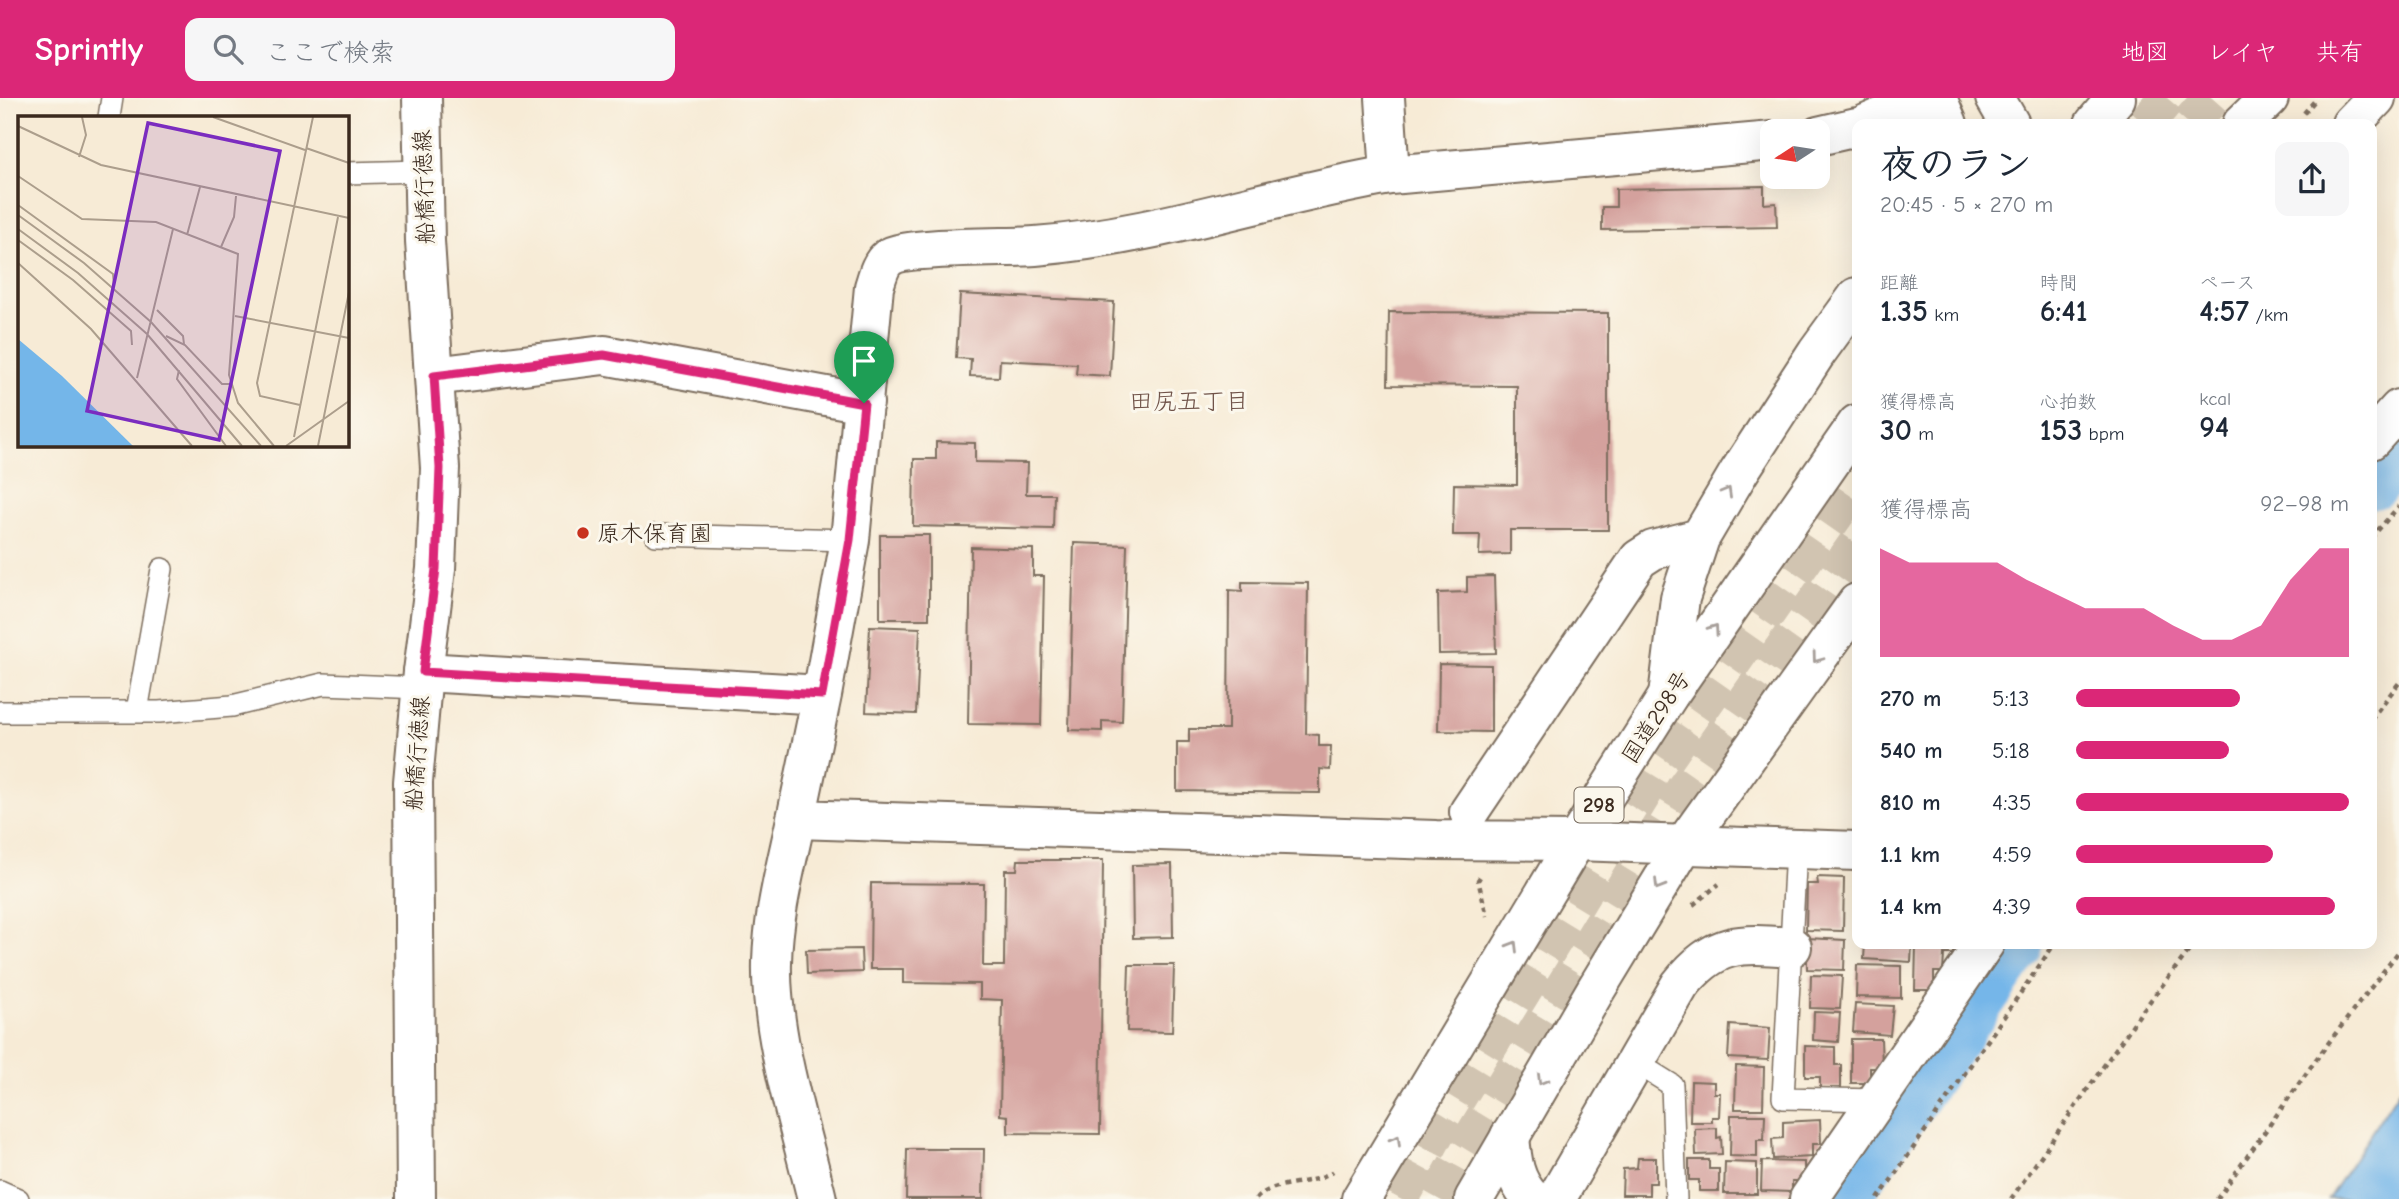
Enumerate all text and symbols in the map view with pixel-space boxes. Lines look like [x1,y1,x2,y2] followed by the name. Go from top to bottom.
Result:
[185,18,675,81] search box
[35,30,143,68] text: Sprintly
[209,30,247,68] icon: search
[265,38,395,68] text: ここで検索
[2121,38,2169,66] text: 地図
[2207,38,2278,66] text: レイヤ
[2316,38,2364,66] text: 共有
[18,116,348,446] inset map
[1760,119,1830,189] north arrow
[1760,119,1830,189] map controls
[409,129,439,245] street label: 船橋行徳線
[2275,142,2349,216] button: share
[1880,143,2032,187] text: 夜のラン
[1880,191,2053,218] text: 20:45 · 5 × 270 m
[1880,272,1918,294] text: 距離
[2040,272,2078,294] text: 時間
[2199,272,2255,294] text: ペース
[1880,294,1928,329] text: 1.35
[2040,294,2087,329] text: 6:41
[2199,294,2249,329] text: 4:57
[1928,304,1959,326] text: km
[2249,304,2289,326] text: /km
[834,331,894,403] pin
[845,342,883,380] icon: arrive
[1129,387,1249,415] district label: 田尻五丁目
[2199,388,2231,410] text: kcal
[1880,391,1956,413] text: 獲得標高
[2040,391,2097,413] text: 心拍数
[2199,410,2229,445] text: 94
[1880,413,1912,448] text: 30
[2040,413,2082,448] text: 153
[1912,423,1934,445] text: m
[2082,423,2125,445] text: bpm
[1718,487,1731,500] one-way arrow
[2260,490,2349,517] text: 92–98 m
[1880,496,1972,523] text: 獲得標高
[597,520,712,547] place label: 原木保育園
[575,525,591,541] marker: 原木保育園
[1706,624,1719,637] one-way arrow
[1812,650,1825,663] one-way arrow
[1616,666,1696,768] street label: 国道298号
[1880,685,1941,712] text: 270 m
[1992,685,2029,712] text: 5:13
[400,695,434,811] street label: 船橋行徳線
[1880,737,1943,764] text: 540 m
[1992,737,2030,764] text: 5:18
[1574,788,1624,822] road number: 298
[1880,789,1940,816] text: 810 m
[1992,789,2031,816] text: 4:35
[1880,841,1940,868] text: 1.1 km
[1992,841,2032,868] text: 4:59
[1654,878,1667,891] one-way arrow
[1880,893,1942,920] text: 1.4 km
[1992,893,2031,920] text: 4:39
[1505,940,1518,953] one-way arrow
[1537,1073,1550,1086] one-way arrow
[1387,1135,1400,1148] one-way arrow

